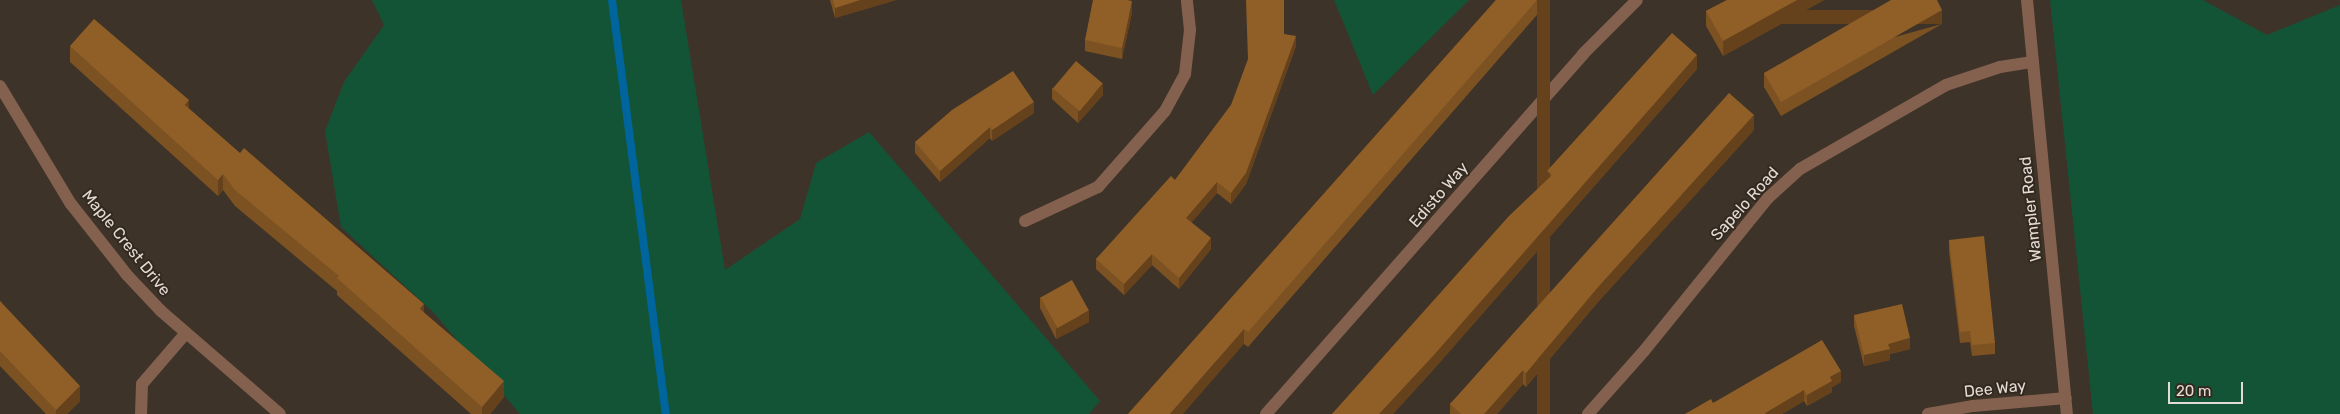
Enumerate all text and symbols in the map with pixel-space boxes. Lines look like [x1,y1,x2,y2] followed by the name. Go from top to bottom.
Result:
[2016,155,2046,263] street label: Wampler Road
[1405,158,1473,232] street label: Edisto Way
[1707,163,1783,245] street label: Sapelo Road
[78,186,174,300] street label: Maple Crest Drive
[2170,372,2245,404] scale bar
[1963,376,2027,402] street label: Dee Way
[2176,382,2211,400] text: 20 m

